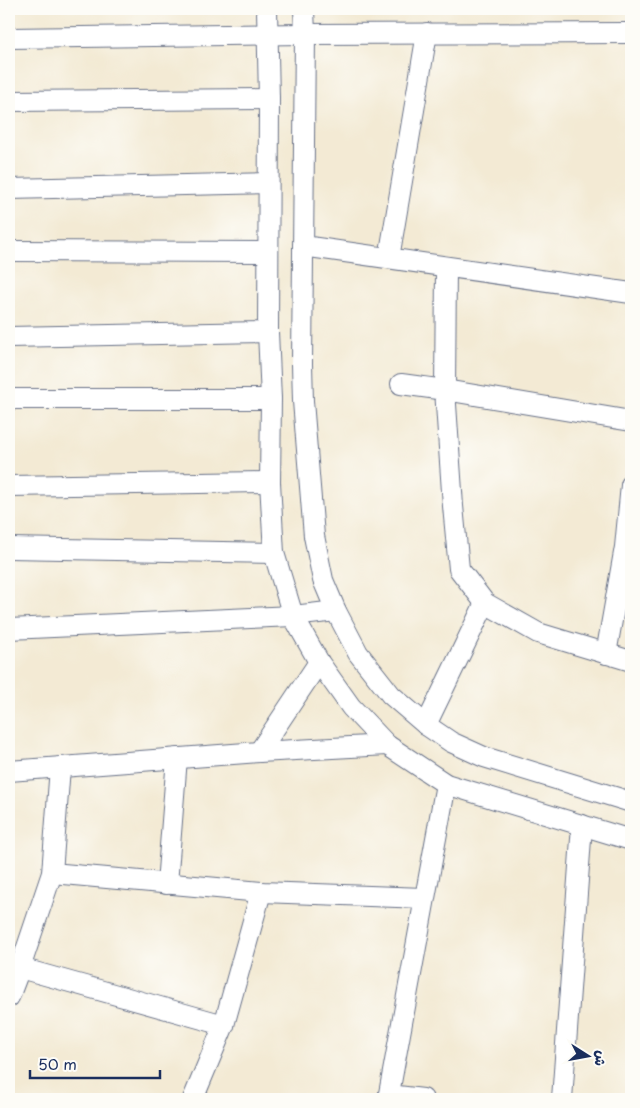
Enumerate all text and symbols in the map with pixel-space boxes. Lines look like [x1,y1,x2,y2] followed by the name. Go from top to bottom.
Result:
[562,1030,612,1080] north arrow
[30,1048,160,1080] scale bar
[589,1049,613,1068] text: ش
[38,1052,77,1075] text: 50 m

